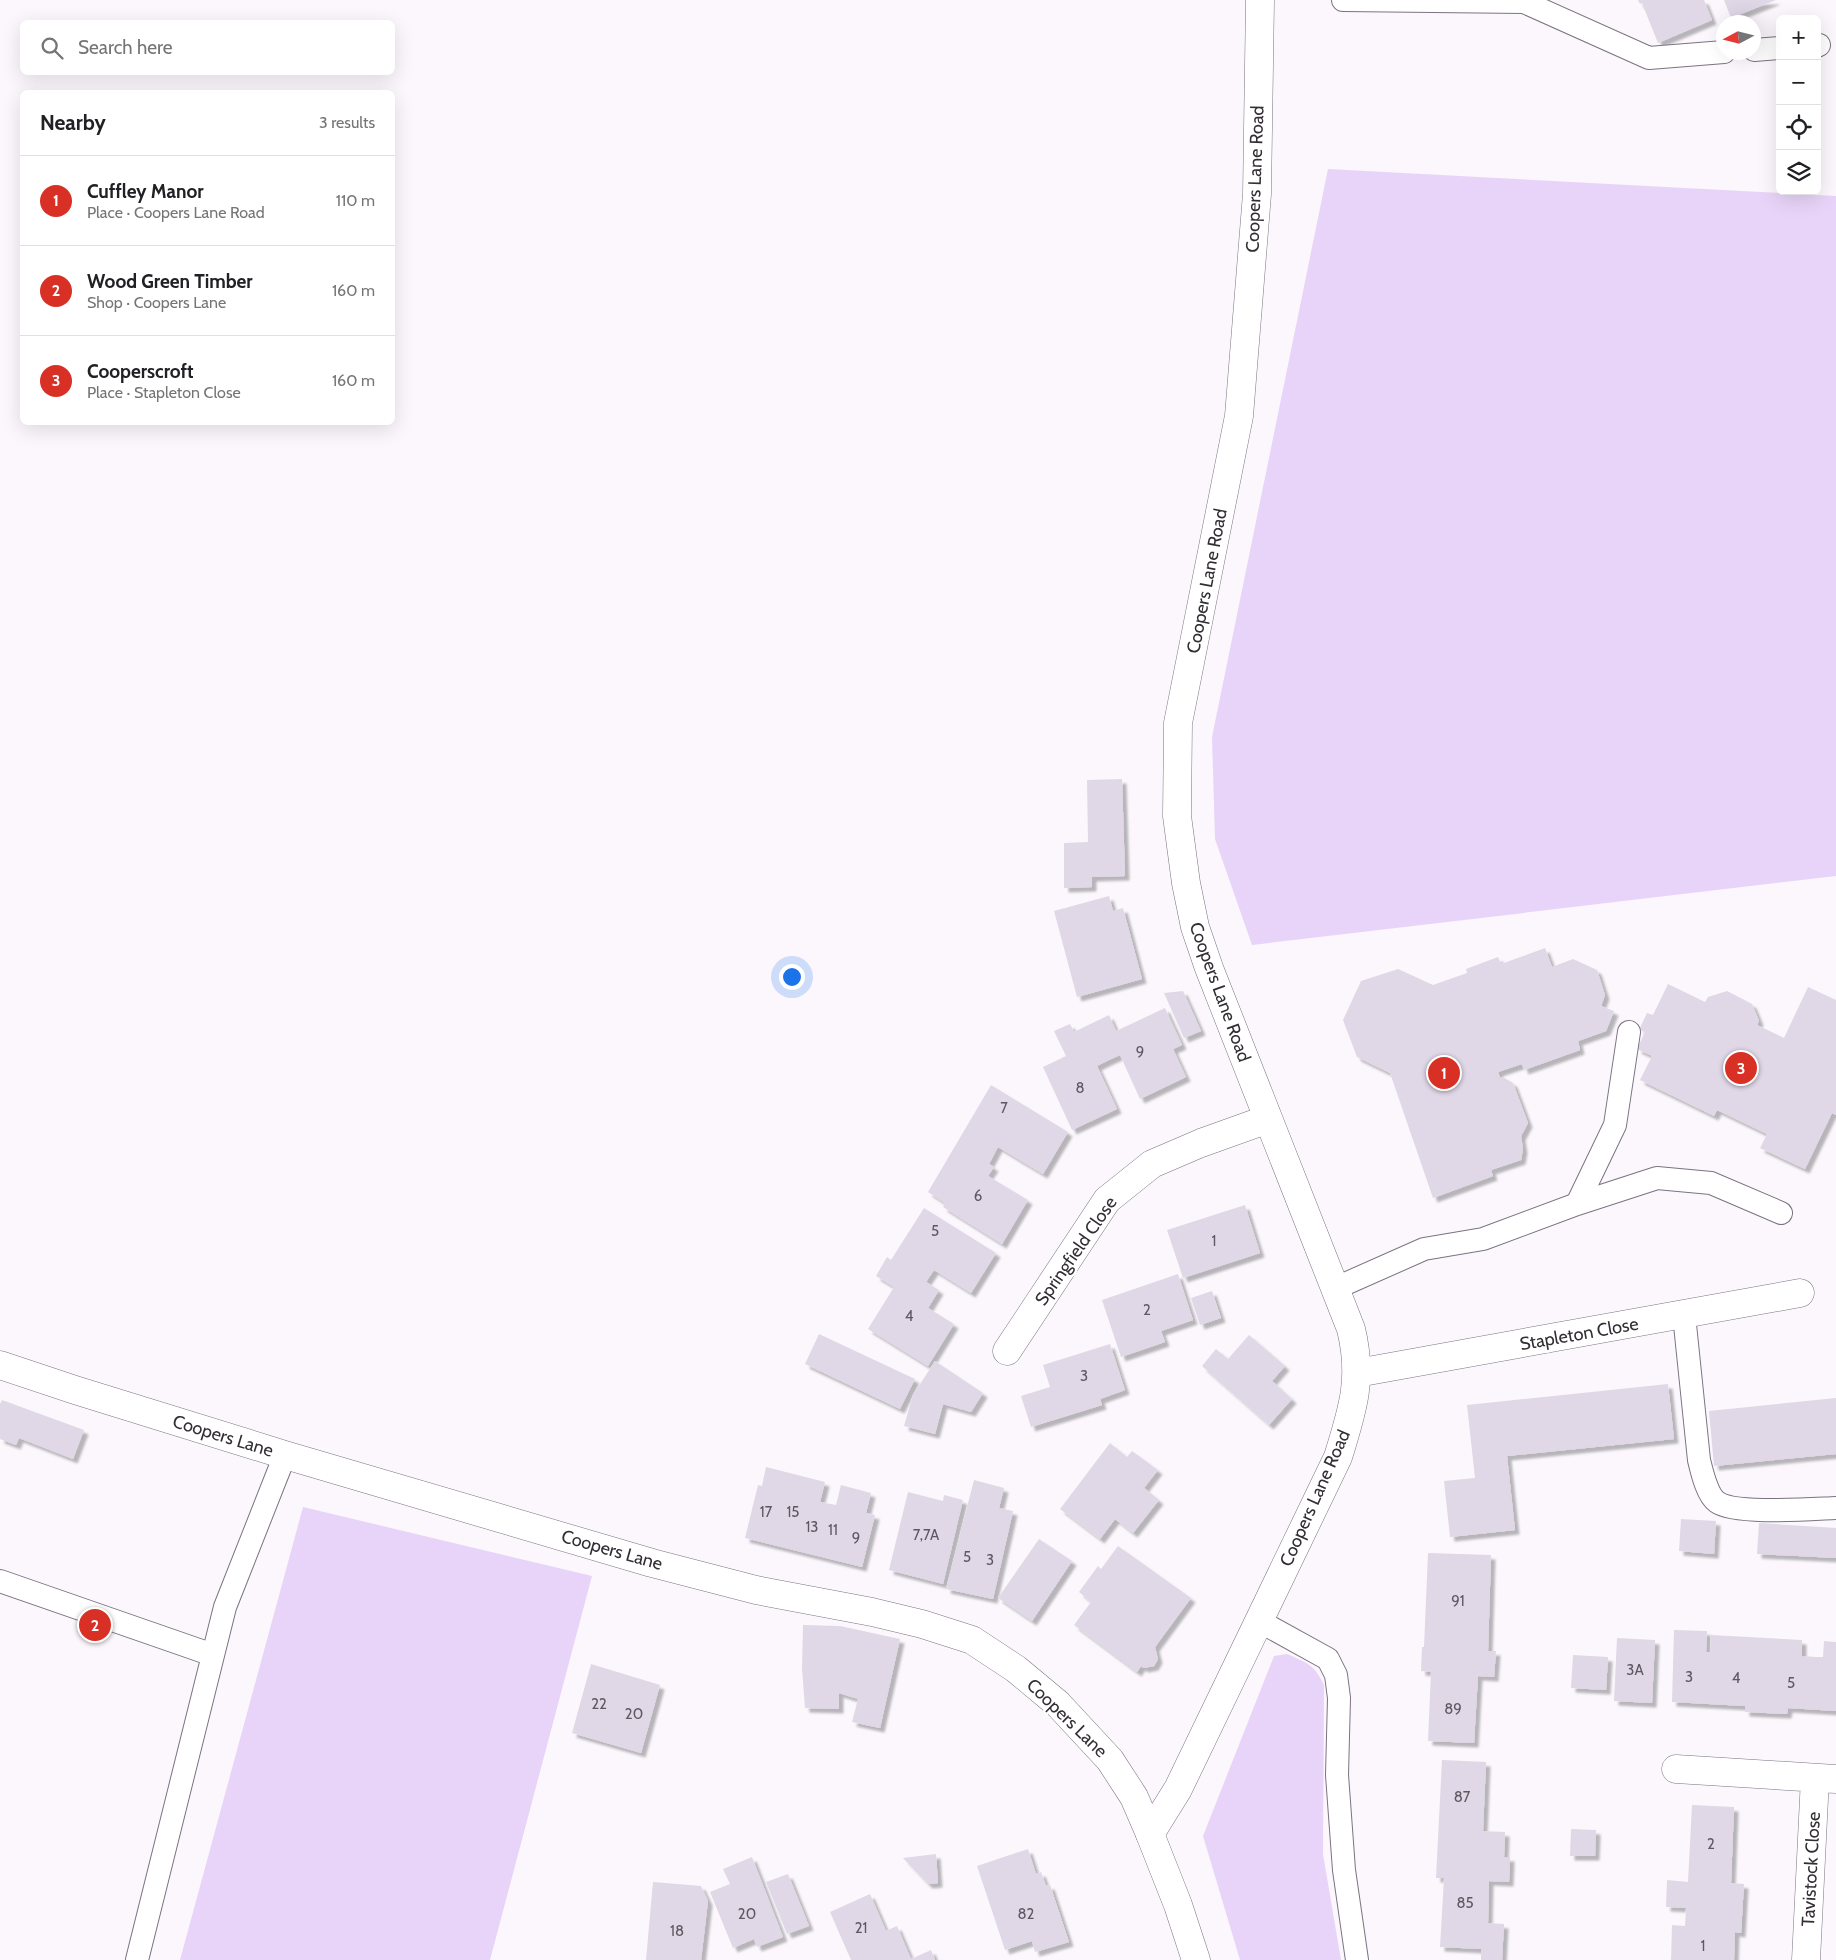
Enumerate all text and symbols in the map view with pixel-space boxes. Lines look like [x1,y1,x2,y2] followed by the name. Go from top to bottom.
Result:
[1716,15,1761,60] north arrow
[1776,15,1821,195] map controls
[1776,15,1821,60] button: +
[20,20,395,75] search box
[38,34,66,62] icon: search
[78,36,172,59] text: Search here
[1776,60,1821,105] button: −
[1241,105,1269,253] street label: Coopers Lane Road
[1776,105,1821,150] button: locate
[40,110,106,135] text: Nearby
[319,113,375,132] text: 3 results
[1776,150,1821,195] button: layers
[87,180,204,203] text: Cuffley Manor
[53,191,59,210] text: 1
[336,191,375,210] text: 110 m
[87,203,265,222] text: Place · Coopers Lane Road
[87,270,253,293] text: Wood Green Timber
[52,281,60,300] text: 2
[332,281,375,300] text: 160 m
[87,293,226,312] text: Shop · Coopers Lane
[87,360,193,383] text: Cooperscroft
[52,371,60,390] text: 3
[332,371,375,390] text: 160 m
[87,383,241,402] text: Place · Stapleton Close
[1182,507,1232,655] street label: Coopers Lane Road
[1185,919,1255,1065] street label: Coopers Lane Road
[779,964,805,990] your location
[1136,1043,1144,1061] house number: 9
[1725,1049,1757,1087] pin: 3
[1428,1054,1460,1092] pin: 1
[1075,1079,1085,1097] house number: 8
[1000,1099,1008,1117] house number: 7
[974,1187,982,1205] house number: 6
[1030,1192,1122,1310] street label: Springfield Close
[931,1222,939,1240] house number: 5
[1212,1232,1216,1250] house number: 1
[1143,1301,1151,1319] house number: 2
[905,1307,914,1325] house number: 4
[1518,1313,1640,1355] street label: Stapleton Close
[1080,1367,1088,1385] house number: 3
[170,1410,276,1462] street label: Coopers Lane
[1275,1426,1355,1570] street label: Coopers Lane Road
[760,1503,773,1521] house number: 17
[786,1503,800,1521] house number: 15
[805,1518,819,1536] house number: 13
[828,1521,838,1539] house number: 11
[559,1525,665,1575] street label: Coopers Lane
[913,1526,940,1544] house number: 7,7A
[852,1529,860,1547] house number: 9
[963,1548,971,1566] house number: 5
[986,1551,994,1569] house number: 3
[1451,1592,1465,1610] house number: 91
[79,1606,111,1644] pin: 2
[1626,1661,1644,1679] house number: 3A
[1685,1668,1693,1686] house number: 3
[1732,1669,1741,1687] house number: 4
[1022,1674,1112,1762] street label: Coopers Lane
[1787,1674,1795,1692] house number: 5
[591,1695,607,1713] house number: 22
[1444,1700,1462,1718] house number: 89
[625,1705,643,1723] house number: 20
[1454,1788,1471,1806] house number: 87
[1797,1811,1825,1927] street label: Tavistock Close
[1707,1835,1715,1853] house number: 2
[1456,1894,1474,1912] house number: 85
[738,1905,756,1923] house number: 20
[1018,1905,1035,1923] house number: 82
[855,1919,867,1937] house number: 21
[670,1922,684,1940] house number: 18
[1701,1937,1705,1955] house number: 1

